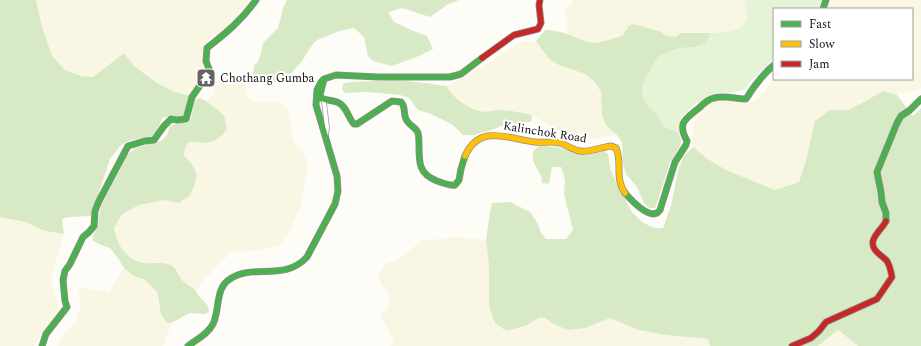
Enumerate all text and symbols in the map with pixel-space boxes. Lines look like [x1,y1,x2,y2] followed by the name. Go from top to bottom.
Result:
[773,8,913,80] legend
[809,15,831,34] text: Fast
[809,35,835,54] text: Slow
[809,55,830,74] text: Jam
[195,67,217,89] temple icon: Chothang Gumba
[220,69,315,88] place label: Chothang Gumba
[502,117,588,149] street label: Kalinchok Road

